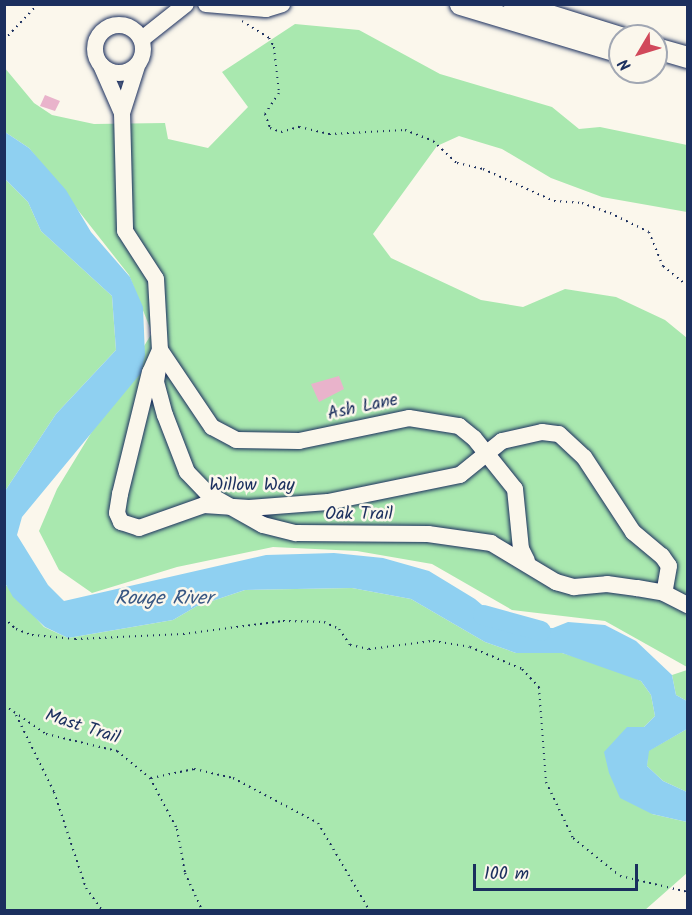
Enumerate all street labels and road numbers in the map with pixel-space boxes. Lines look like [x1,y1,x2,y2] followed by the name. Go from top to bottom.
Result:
[326,390,400,426] street label: Ash Lane
[209,475,295,497] street label: Willow Way
[325,504,393,526] street label: Oak Trail
[42,706,122,750] street label: Mast Trail

